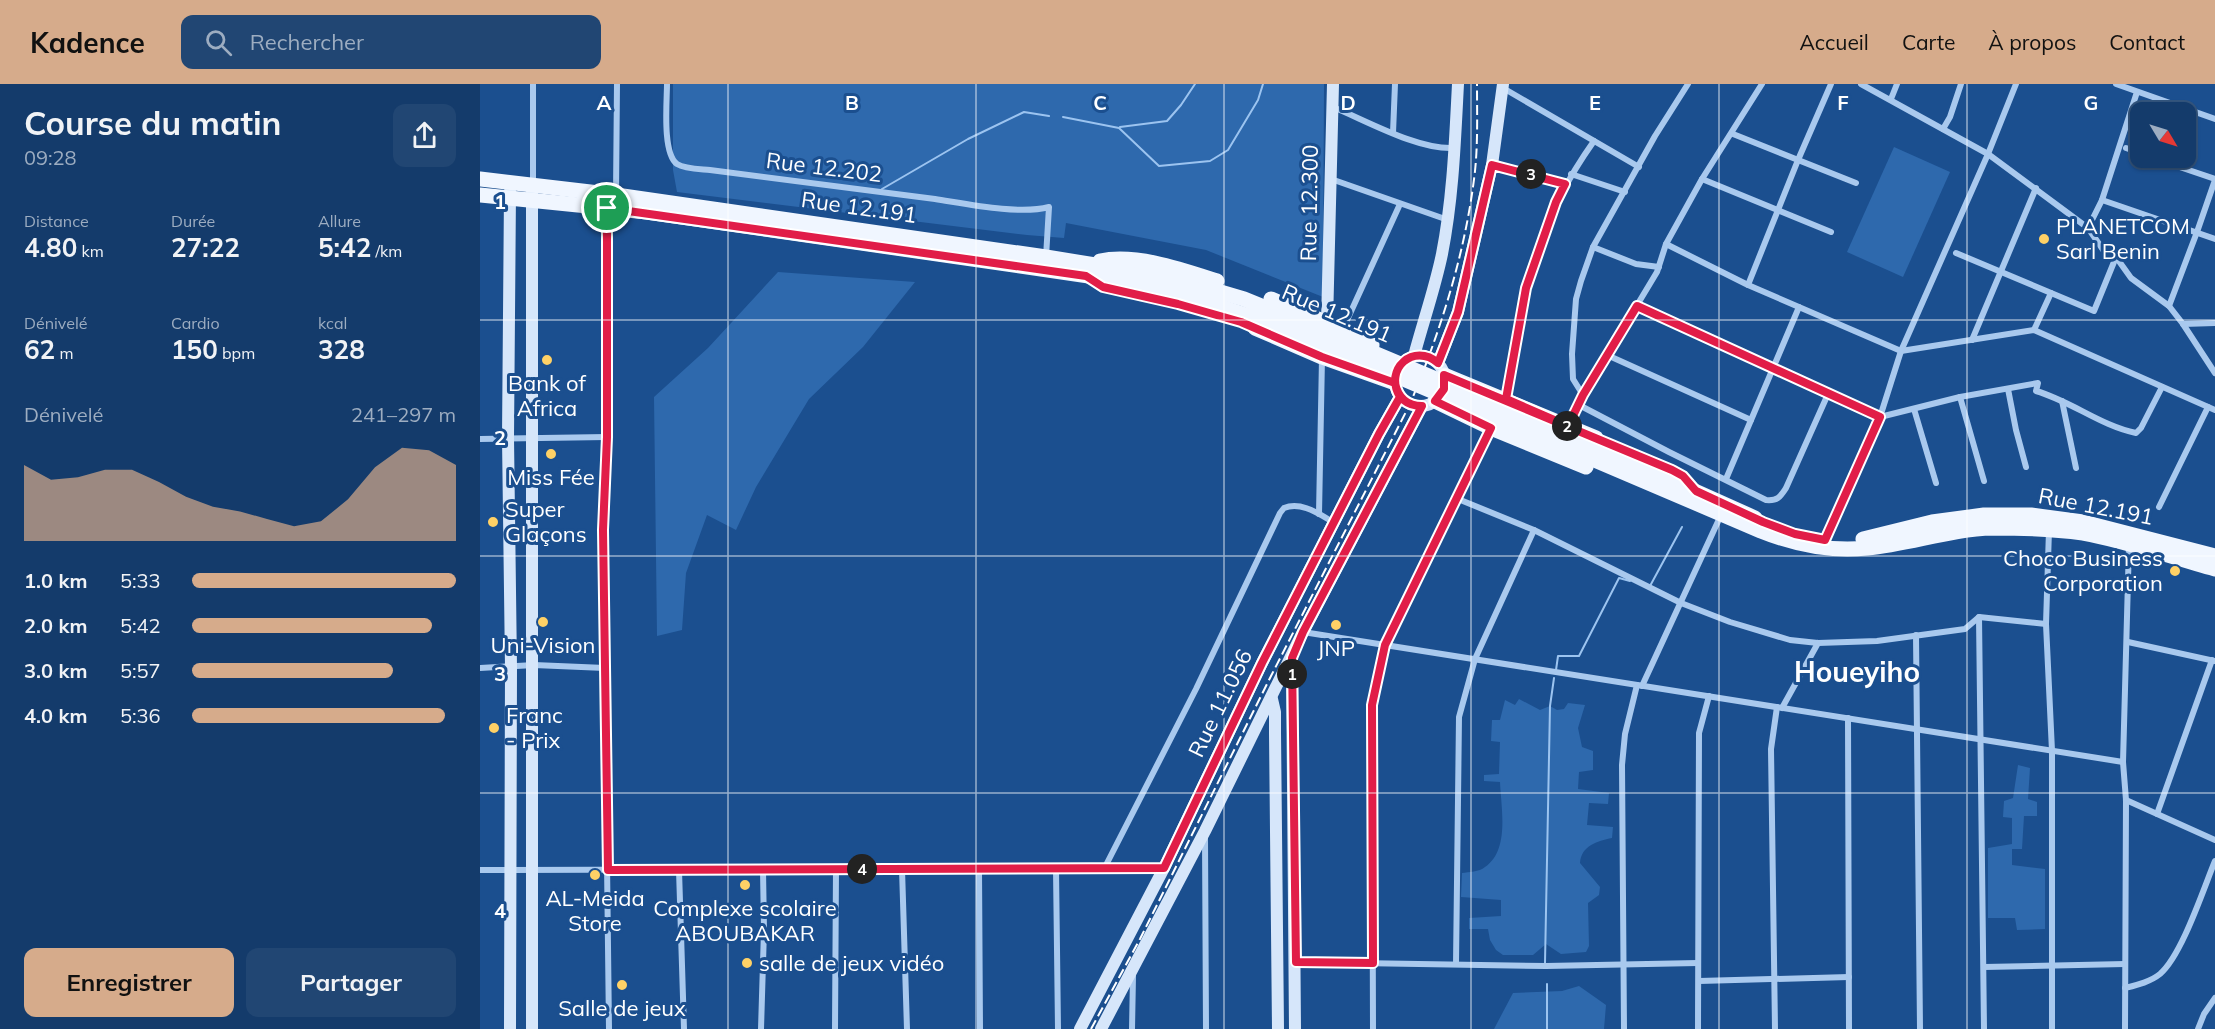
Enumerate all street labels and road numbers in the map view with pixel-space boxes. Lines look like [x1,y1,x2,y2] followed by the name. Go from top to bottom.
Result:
[1294,144,1324,262] street label: Rue 12.300
[764,146,884,188] street label: Rue 12.202
[799,185,919,229] street label: Rue 12.191
[1278,277,1396,349] street label: Rue 12.191
[2036,481,2156,531] street label: Rue 12.191
[1182,644,1258,762] street label: Rue 11.056

